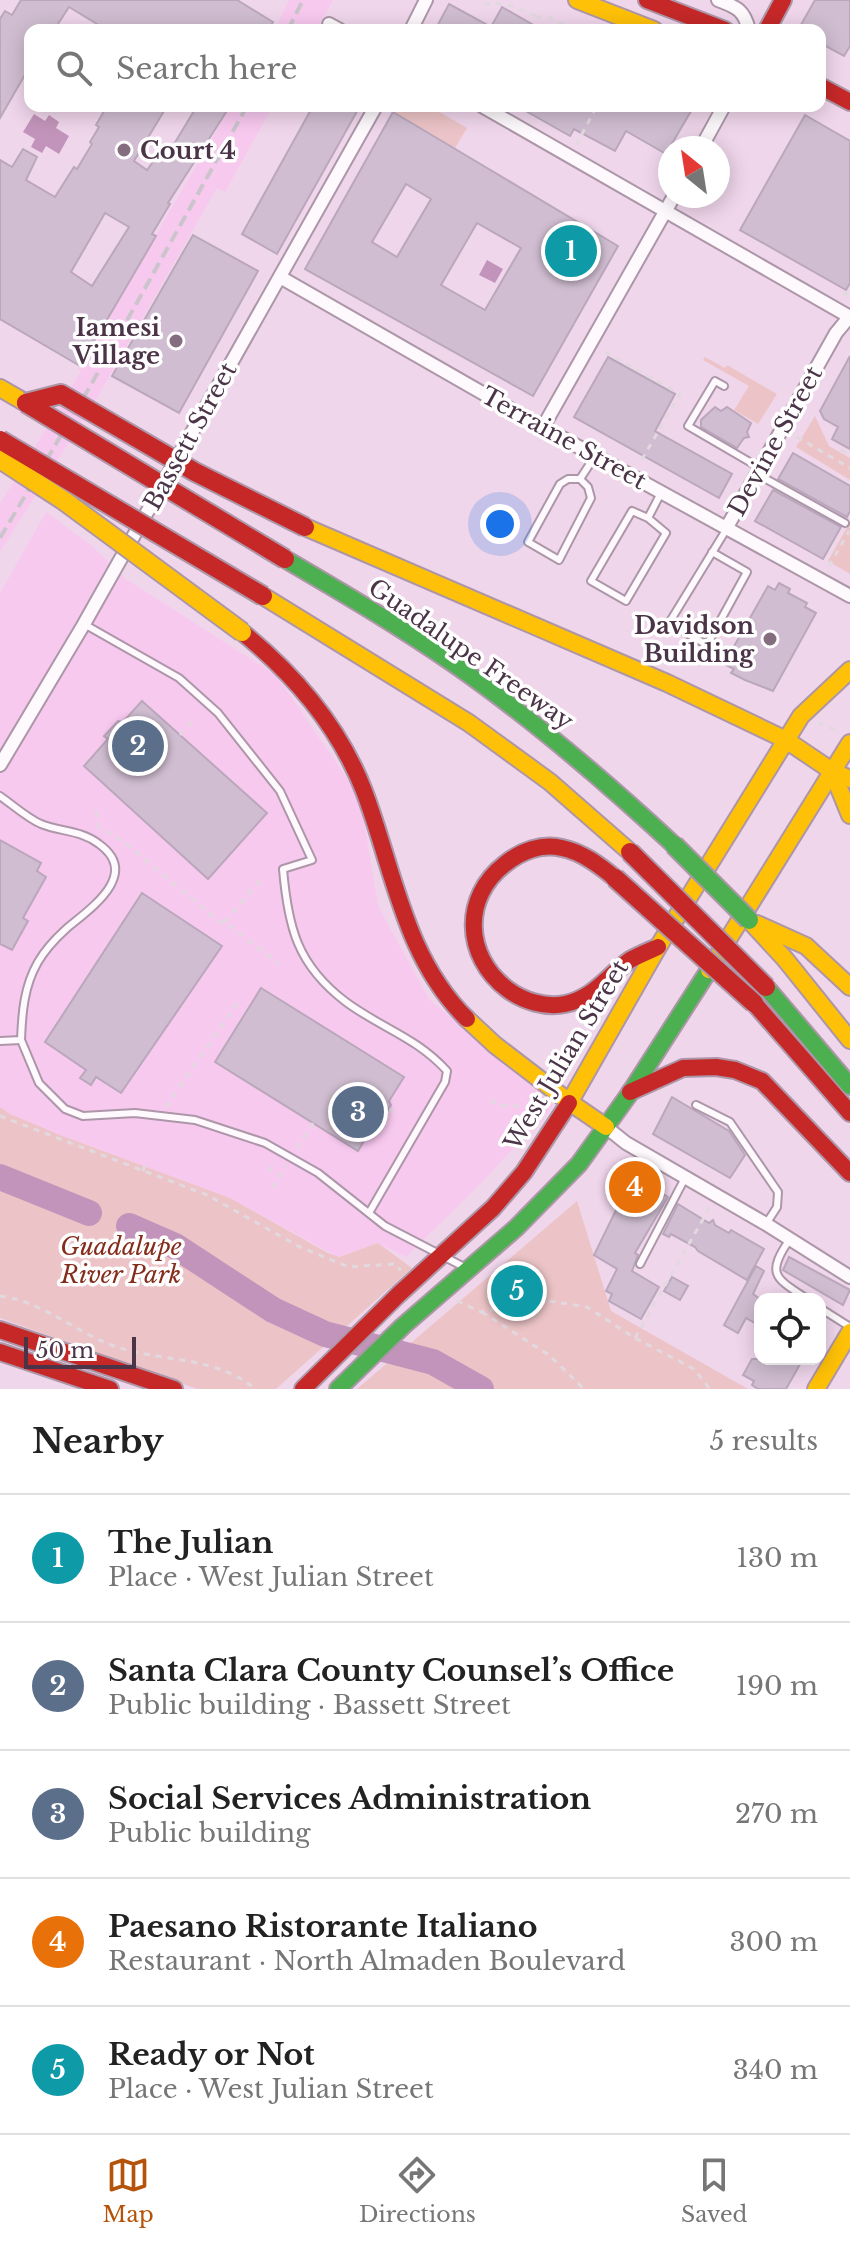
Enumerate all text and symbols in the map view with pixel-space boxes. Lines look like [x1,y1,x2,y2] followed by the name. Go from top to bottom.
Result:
[24,24,826,112] search box
[52,46,96,90] icon: search
[116,50,297,87] text: Search here
[140,136,236,165] place label: Court 4
[658,136,730,208] north arrow
[115,141,133,159] marker: Court 4
[545,221,597,281] pin: 1
[72,313,160,370] place label: Iamesi Village
[167,332,185,350] marker: Iamesi Village
[137,357,243,515] street label: Bassett Street
[722,361,828,521] street label: Devine Street
[476,381,652,495] street label: Terraine Street
[480,504,520,544] your location
[363,572,579,736] street label: Guadalupe Freeway
[634,611,755,668] place label: Davidson Building
[761,630,779,648] marker: Davidson Building
[112,716,164,776] pin: 2
[497,955,634,1156] street label: West Julian Street
[332,1082,384,1142] pin: 3
[609,1157,661,1217] pin: 4
[60,1232,182,1289] park label: Guadalupe River Park
[491,1261,543,1321] pin: 5
[754,1293,826,1365] map controls
[754,1293,826,1365] button: locate
[24,1333,136,1369] scale bar
[36,1337,94,1364] text: 50 m
[32,1420,164,1462] text: Nearby
[709,1425,818,1457] text: 5 results
[108,1524,273,1561] text: The Julian
[52,1542,64,1574] text: 1
[736,1542,818,1574] text: 130 m
[108,1561,434,1593] text: Place · West Julian Street
[108,1652,674,1689] text: Santa Clara County Counsel’s Office
[50,1670,66,1702] text: 2
[736,1670,818,1702] text: 190 m
[108,1689,511,1721] text: Public building · Bassett Street
[108,1780,591,1817] text: Social Services Administration
[50,1798,66,1830] text: 3
[735,1798,818,1830] text: 270 m
[108,1817,311,1849] text: Public building
[108,1908,538,1945] text: Paesano Ristorante Italiano
[49,1926,67,1958] text: 4
[729,1926,818,1958] text: 300 m
[108,1945,625,1977] text: Restaurant · North Almaden Boulevard
[108,2036,315,2073] text: Ready or Not
[50,2054,66,2086] text: 5
[733,2054,818,2086] text: 340 m
[108,2073,434,2105] text: Place · West Julian Street
[103,2153,154,2228] tab: Map
[359,2153,476,2228] tab: Directions
[681,2153,747,2228] tab: Saved

